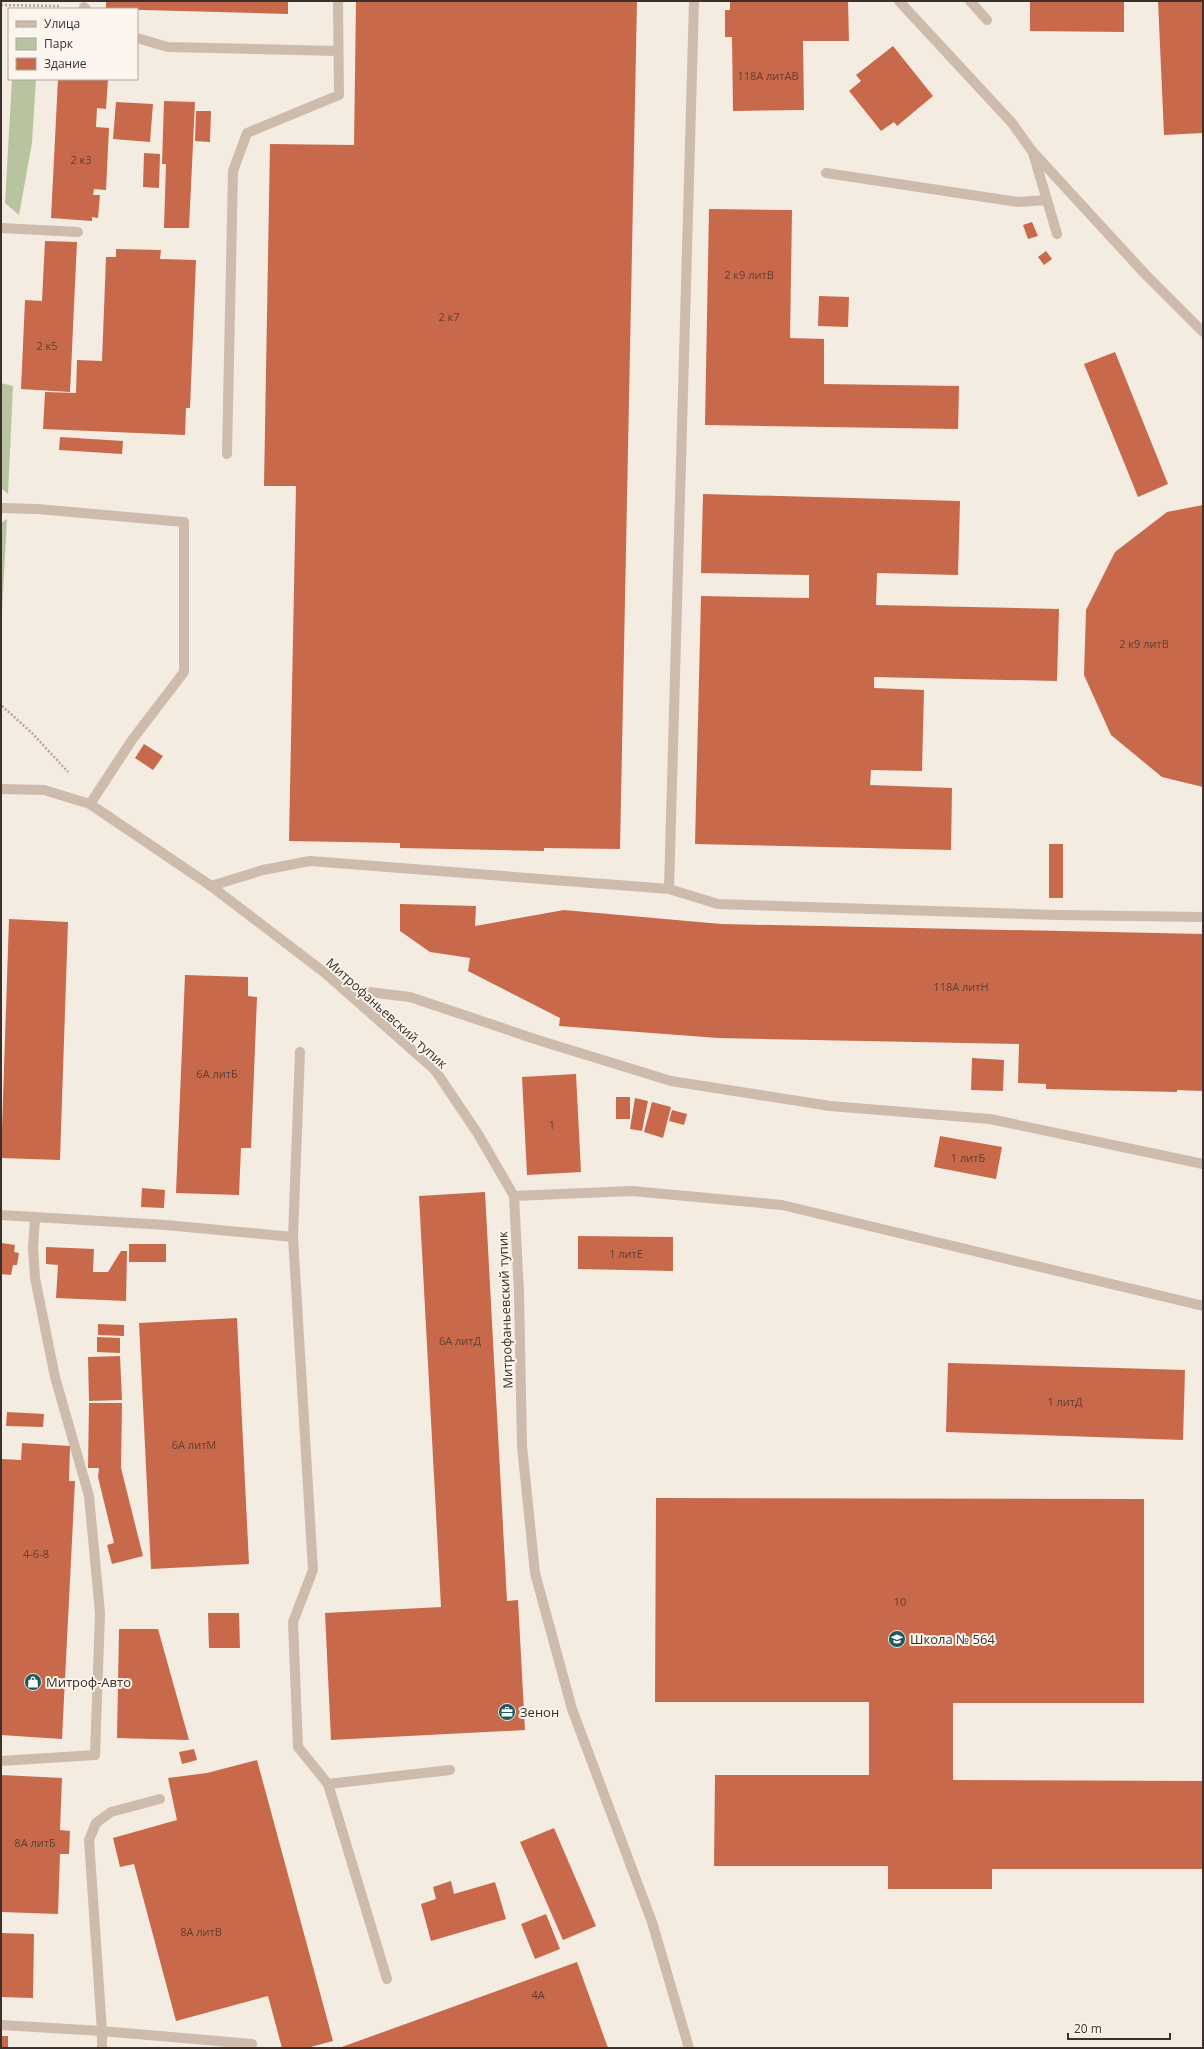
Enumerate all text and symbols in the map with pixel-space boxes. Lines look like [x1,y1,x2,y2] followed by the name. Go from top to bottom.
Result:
[8,8,138,80] legend
[44,15,80,32] text: Улица
[44,35,74,52] text: Парк
[44,55,87,72] text: Здание
[737,68,799,83] house number: 118А литАВ
[70,152,92,167] house number: 2 к3
[724,267,774,282] house number: 2 к9 литВ
[438,309,460,324] house number: 2 к7
[36,338,58,353] house number: 2 к5
[1119,636,1169,651] house number: 2 к9 литВ
[322,954,452,1073] street label: Митрофаньевский тупик
[933,979,989,994] house number: 118А литН
[196,1066,238,1081] house number: 6А литБ
[549,1117,555,1132] house number: 1
[951,1150,985,1165] house number: 1 литБ
[493,1231,517,1389] street label: Митрофаньевский тупик
[609,1246,643,1261] house number: 1 литЕ
[439,1333,482,1348] house number: 6А литД
[1047,1394,1083,1409] house number: 1 литД
[172,1437,216,1452] house number: 6А литМ
[23,1546,49,1561] house number: 4-6-8
[894,1594,906,1609] house number: 10
[887,1629,907,1649] school or university icon: Школа № 564
[910,1630,995,1648] place label: Школа № 564
[23,1672,43,1692] shop icon: Митроф-Авто
[46,1673,131,1691] place label: Митроф-Авто
[497,1702,517,1722] office icon: Зенон
[520,1703,559,1721] place label: Зенон
[14,1835,56,1850] house number: 8А литБ
[180,1924,222,1939] house number: 8А литВ
[531,1987,545,2002] house number: 4А
[1068,2015,1170,2041] scale bar
[1074,2020,1102,2037] text: 20 m

